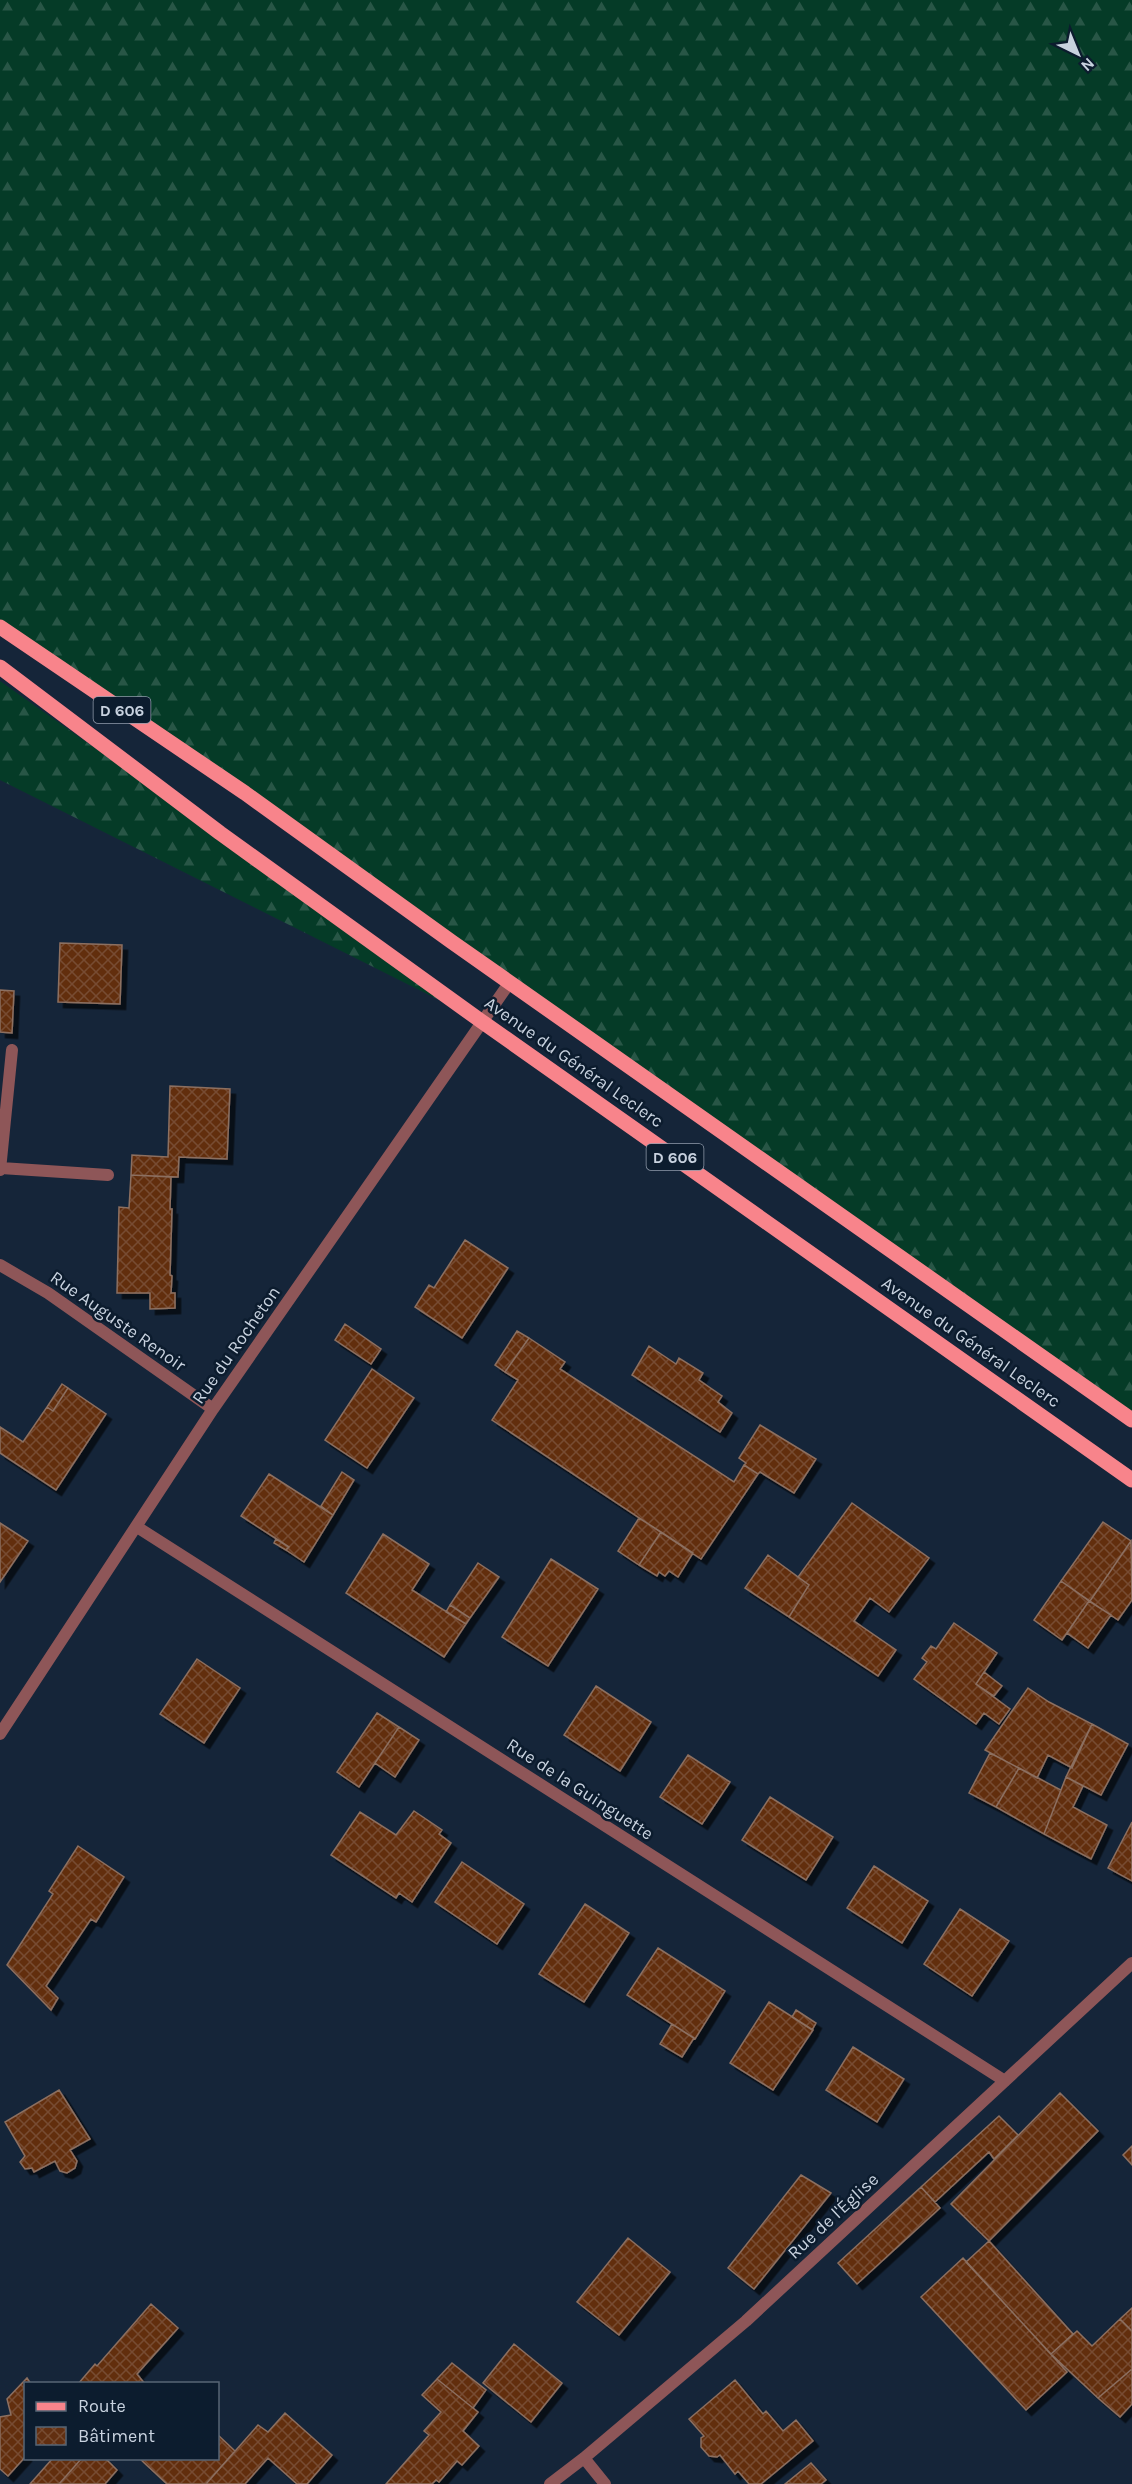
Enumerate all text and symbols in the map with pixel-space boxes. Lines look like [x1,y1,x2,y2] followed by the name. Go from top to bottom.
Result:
[1048,24,1108,84] north arrow
[1077,54,1099,75] text: N
[94,697,150,723] road number: D 606
[480,992,668,1132] street label: Avenue du Général Leclerc
[646,1144,704,1170] road number: D 606
[46,1266,190,1376] street label: Rue Auguste Renoir
[877,1272,1065,1412] street label: Avenue du Général Leclerc
[187,1282,285,1408] street label: Rue du Rocheton
[502,1733,658,1845] street label: Rue de la Guinguette
[782,2167,883,2264] street label: Rue de l'Église
[24,2382,219,2460] legend
[78,2395,126,2417] text: Route
[78,2425,155,2447] text: Bâtiment

